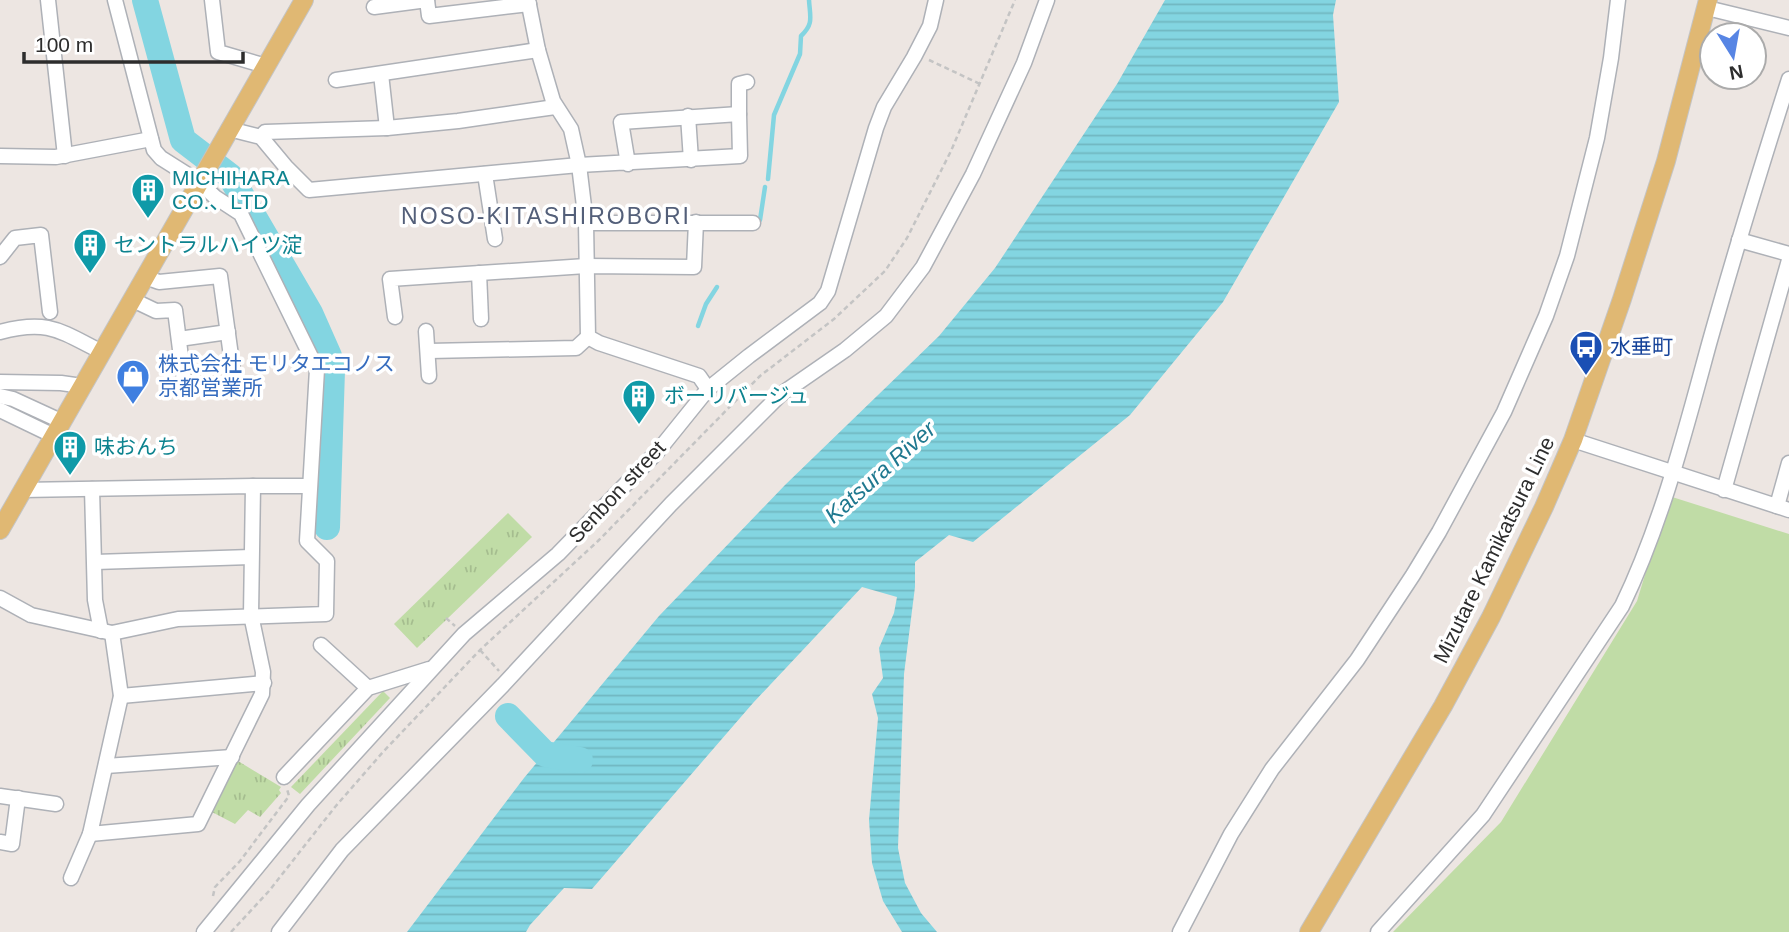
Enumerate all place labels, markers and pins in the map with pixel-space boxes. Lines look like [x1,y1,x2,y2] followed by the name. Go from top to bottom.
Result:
[172,166,290,213] place label: MICHIHARA CO.、LTD
[129,171,167,220] building icon: MICHIHARA CO.、LTD
[71,226,109,275] building icon: セントラルハイツ淀
[114,233,303,256] place label: セントラルハイツ淀
[1567,328,1605,377] bus stop icon: 水垂町
[1610,335,1673,358] place label: 水垂町
[158,352,395,399] place label: 株式会社 モリタエコノス 京都営業所
[114,357,152,406] shop icon: 株式会社 モリタエコノス 京都営業所
[620,377,658,426] building icon: ボーリバージュ
[664,384,809,407] place label: ボーリバージュ
[51,428,89,477] building icon: 味おんち
[94,435,178,458] place label: 味おんち

